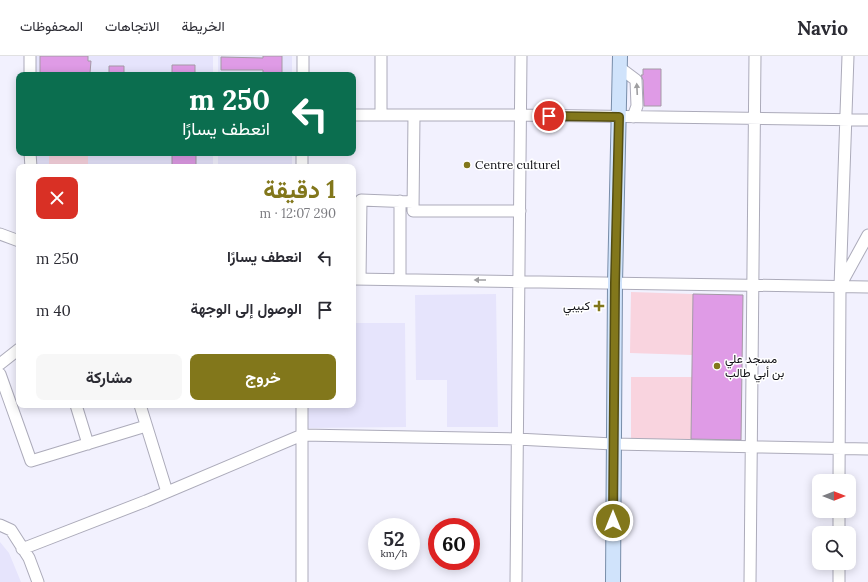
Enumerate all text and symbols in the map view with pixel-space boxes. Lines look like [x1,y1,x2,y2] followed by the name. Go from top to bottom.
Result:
[797,16,848,40] text: Navio
[20,17,83,35] text: المحفوظات
[105,17,159,35] text: الاتجاهات
[181,17,225,35] text: الخريطة
[189,82,270,118] text: 250 m
[633,83,640,95] one-way arrow
[284,88,336,140] icon: left
[532,99,566,133] pin
[538,105,560,127] icon: arrive
[182,117,270,140] text: انعطف يسارًا
[475,157,560,172] place label: Centre culturel
[462,160,472,170] marker: Centre culturel
[263,174,336,205] text: 1 دقيقة
[36,177,78,219] button: close
[260,205,336,222] text: 290 m · 12:07
[227,247,302,266] text: انعطف يسارًا
[314,247,336,269] icon: left
[36,249,79,268] text: 250 m
[473,277,486,283] one-way arrow
[563,298,590,316] place label: كبيبي
[190,299,302,318] text: الوصول إلى الوجهة
[314,299,336,321] icon: arrive
[593,300,605,312] marker: كبيبي
[36,301,71,320] text: 40 m
[725,351,784,383] place label: مسجد علي بن أبي طالب
[36,354,182,400] button: مشاركة
[190,354,336,400] button: خروج
[712,361,722,371] marker: مسجد علي بن أبي طالب
[812,474,856,518] north arrow
[812,474,856,570] map controls
[592,500,634,542] position arrow
[428,518,480,570] speed limit sign: 60
[383,526,405,551] text: 52
[812,526,856,570] button: search
[380,547,408,560] text: km/h

